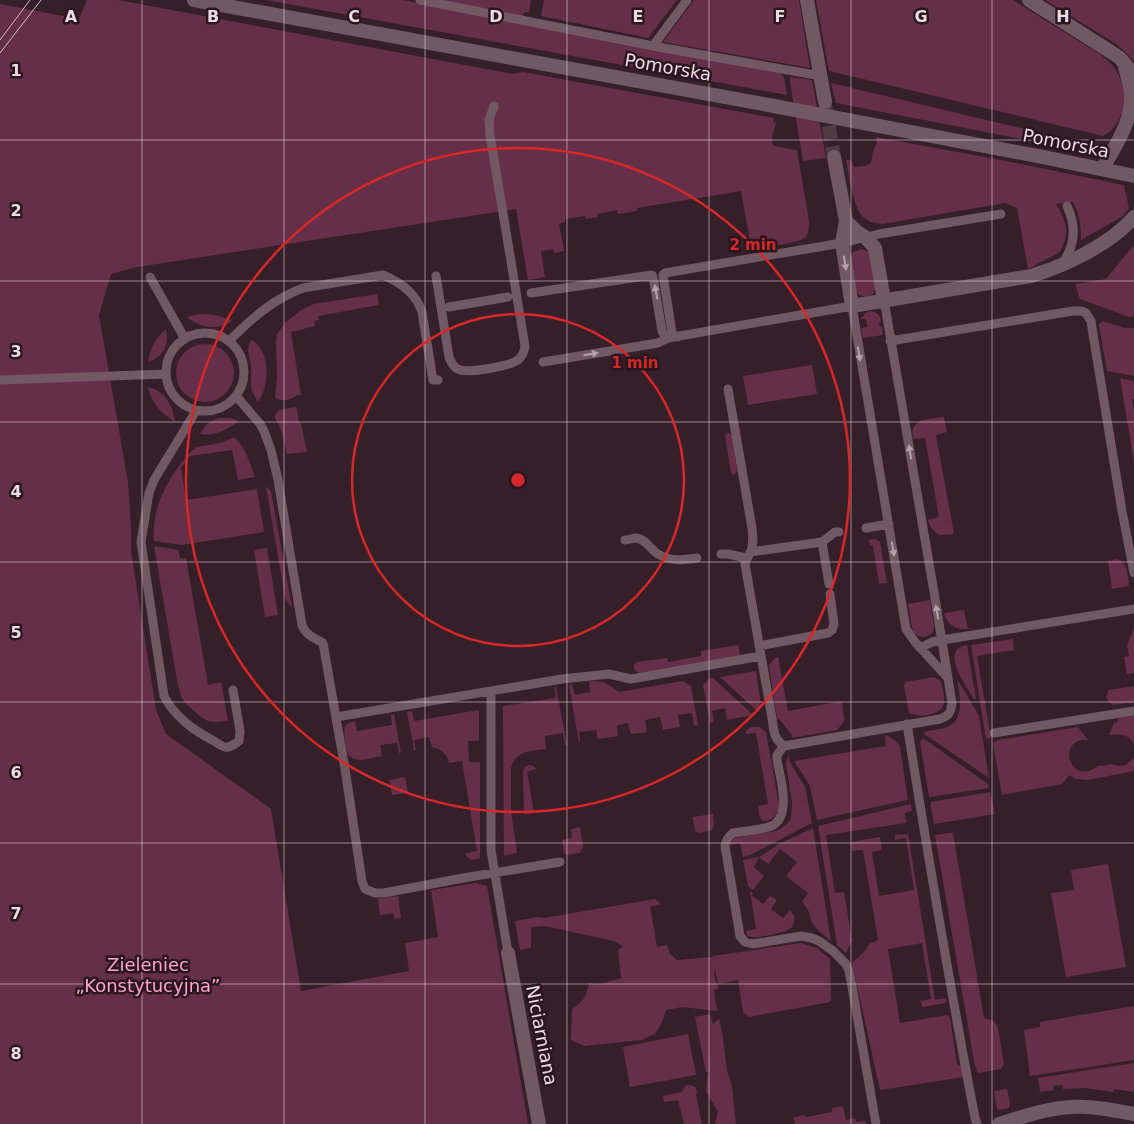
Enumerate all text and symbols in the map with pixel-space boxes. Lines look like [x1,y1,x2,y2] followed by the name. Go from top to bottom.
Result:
[65,7,78,26] text: A
[207,7,219,26] text: B
[348,7,360,26] text: C
[489,7,503,26] text: D
[633,7,643,26] text: E
[775,7,785,26] text: F
[914,7,928,26] text: G
[1056,7,1070,26] text: H
[623,49,713,85] street label: Pomorska
[10,61,22,80] text: 1
[1021,124,1111,162] street label: Pomorska
[10,201,22,220] text: 2
[729,236,777,254] text: 2 min
[842,256,850,272] one-way arrow
[652,284,660,300] one-way arrow
[10,342,22,361] text: 3
[856,346,864,362] one-way arrow
[584,350,600,358] one-way arrow
[611,354,659,372] text: 1 min
[905,444,913,460] one-way arrow
[509,471,527,489] centre of rings
[10,482,22,501] text: 4
[890,541,898,557] one-way arrow
[933,604,941,620] one-way arrow
[10,623,22,642] text: 5
[10,763,22,782] text: 6
[10,904,22,923] text: 7
[76,954,220,996] park label: Zieleniec „Konstytucyjna”
[522,983,562,1087] street label: Niciarniana
[10,1044,22,1063] text: 8

